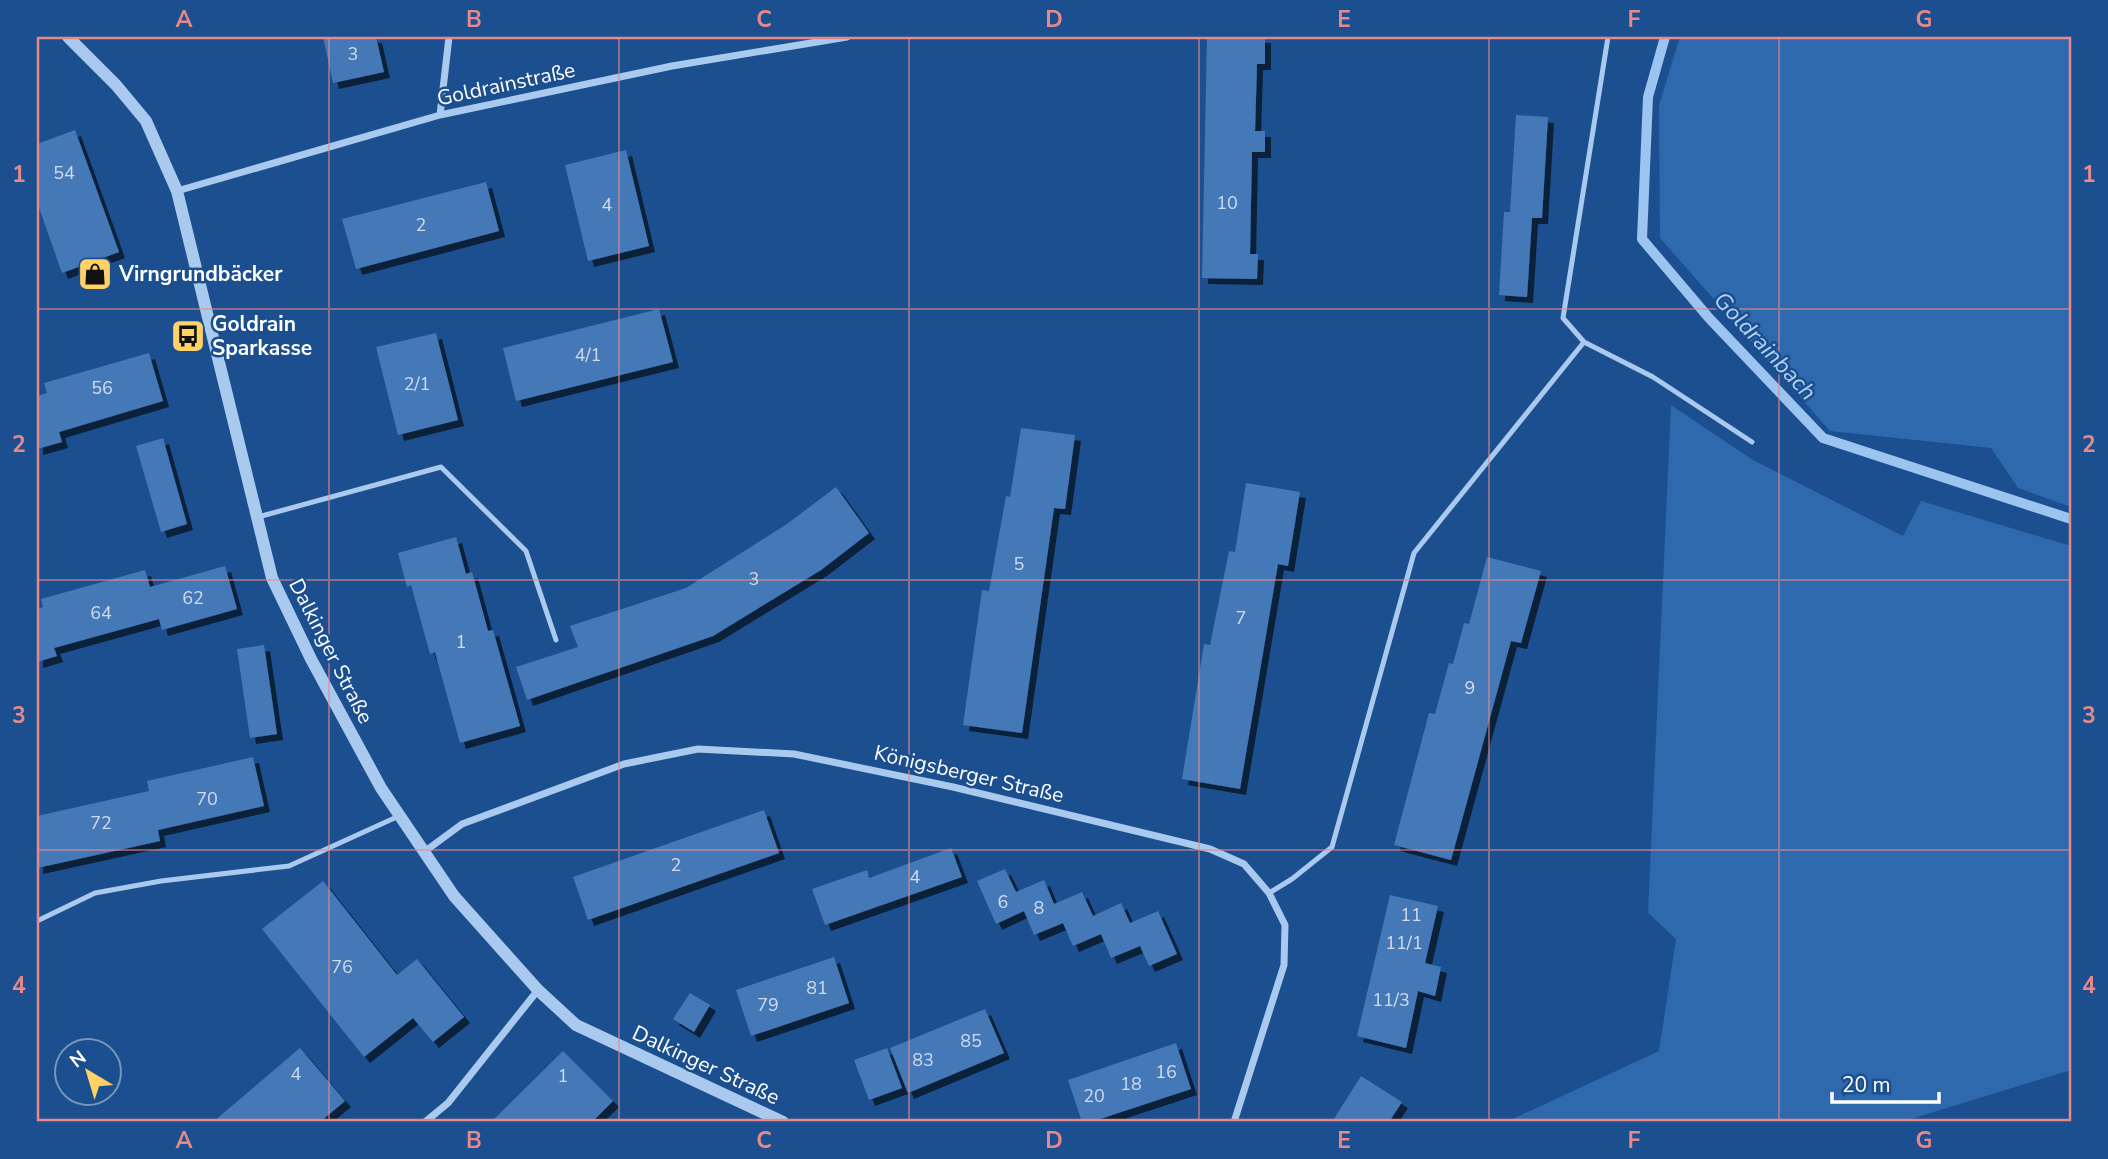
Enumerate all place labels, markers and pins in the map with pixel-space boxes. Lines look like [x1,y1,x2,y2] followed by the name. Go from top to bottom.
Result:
[76,255,114,293] shop icon: Virngrundbäcker
[118,260,283,288] place label: Virngrundbäcker
[212,310,312,362] place label: Goldrain Sparkasse
[169,317,207,355] bus stop icon: Goldrain Sparkasse

